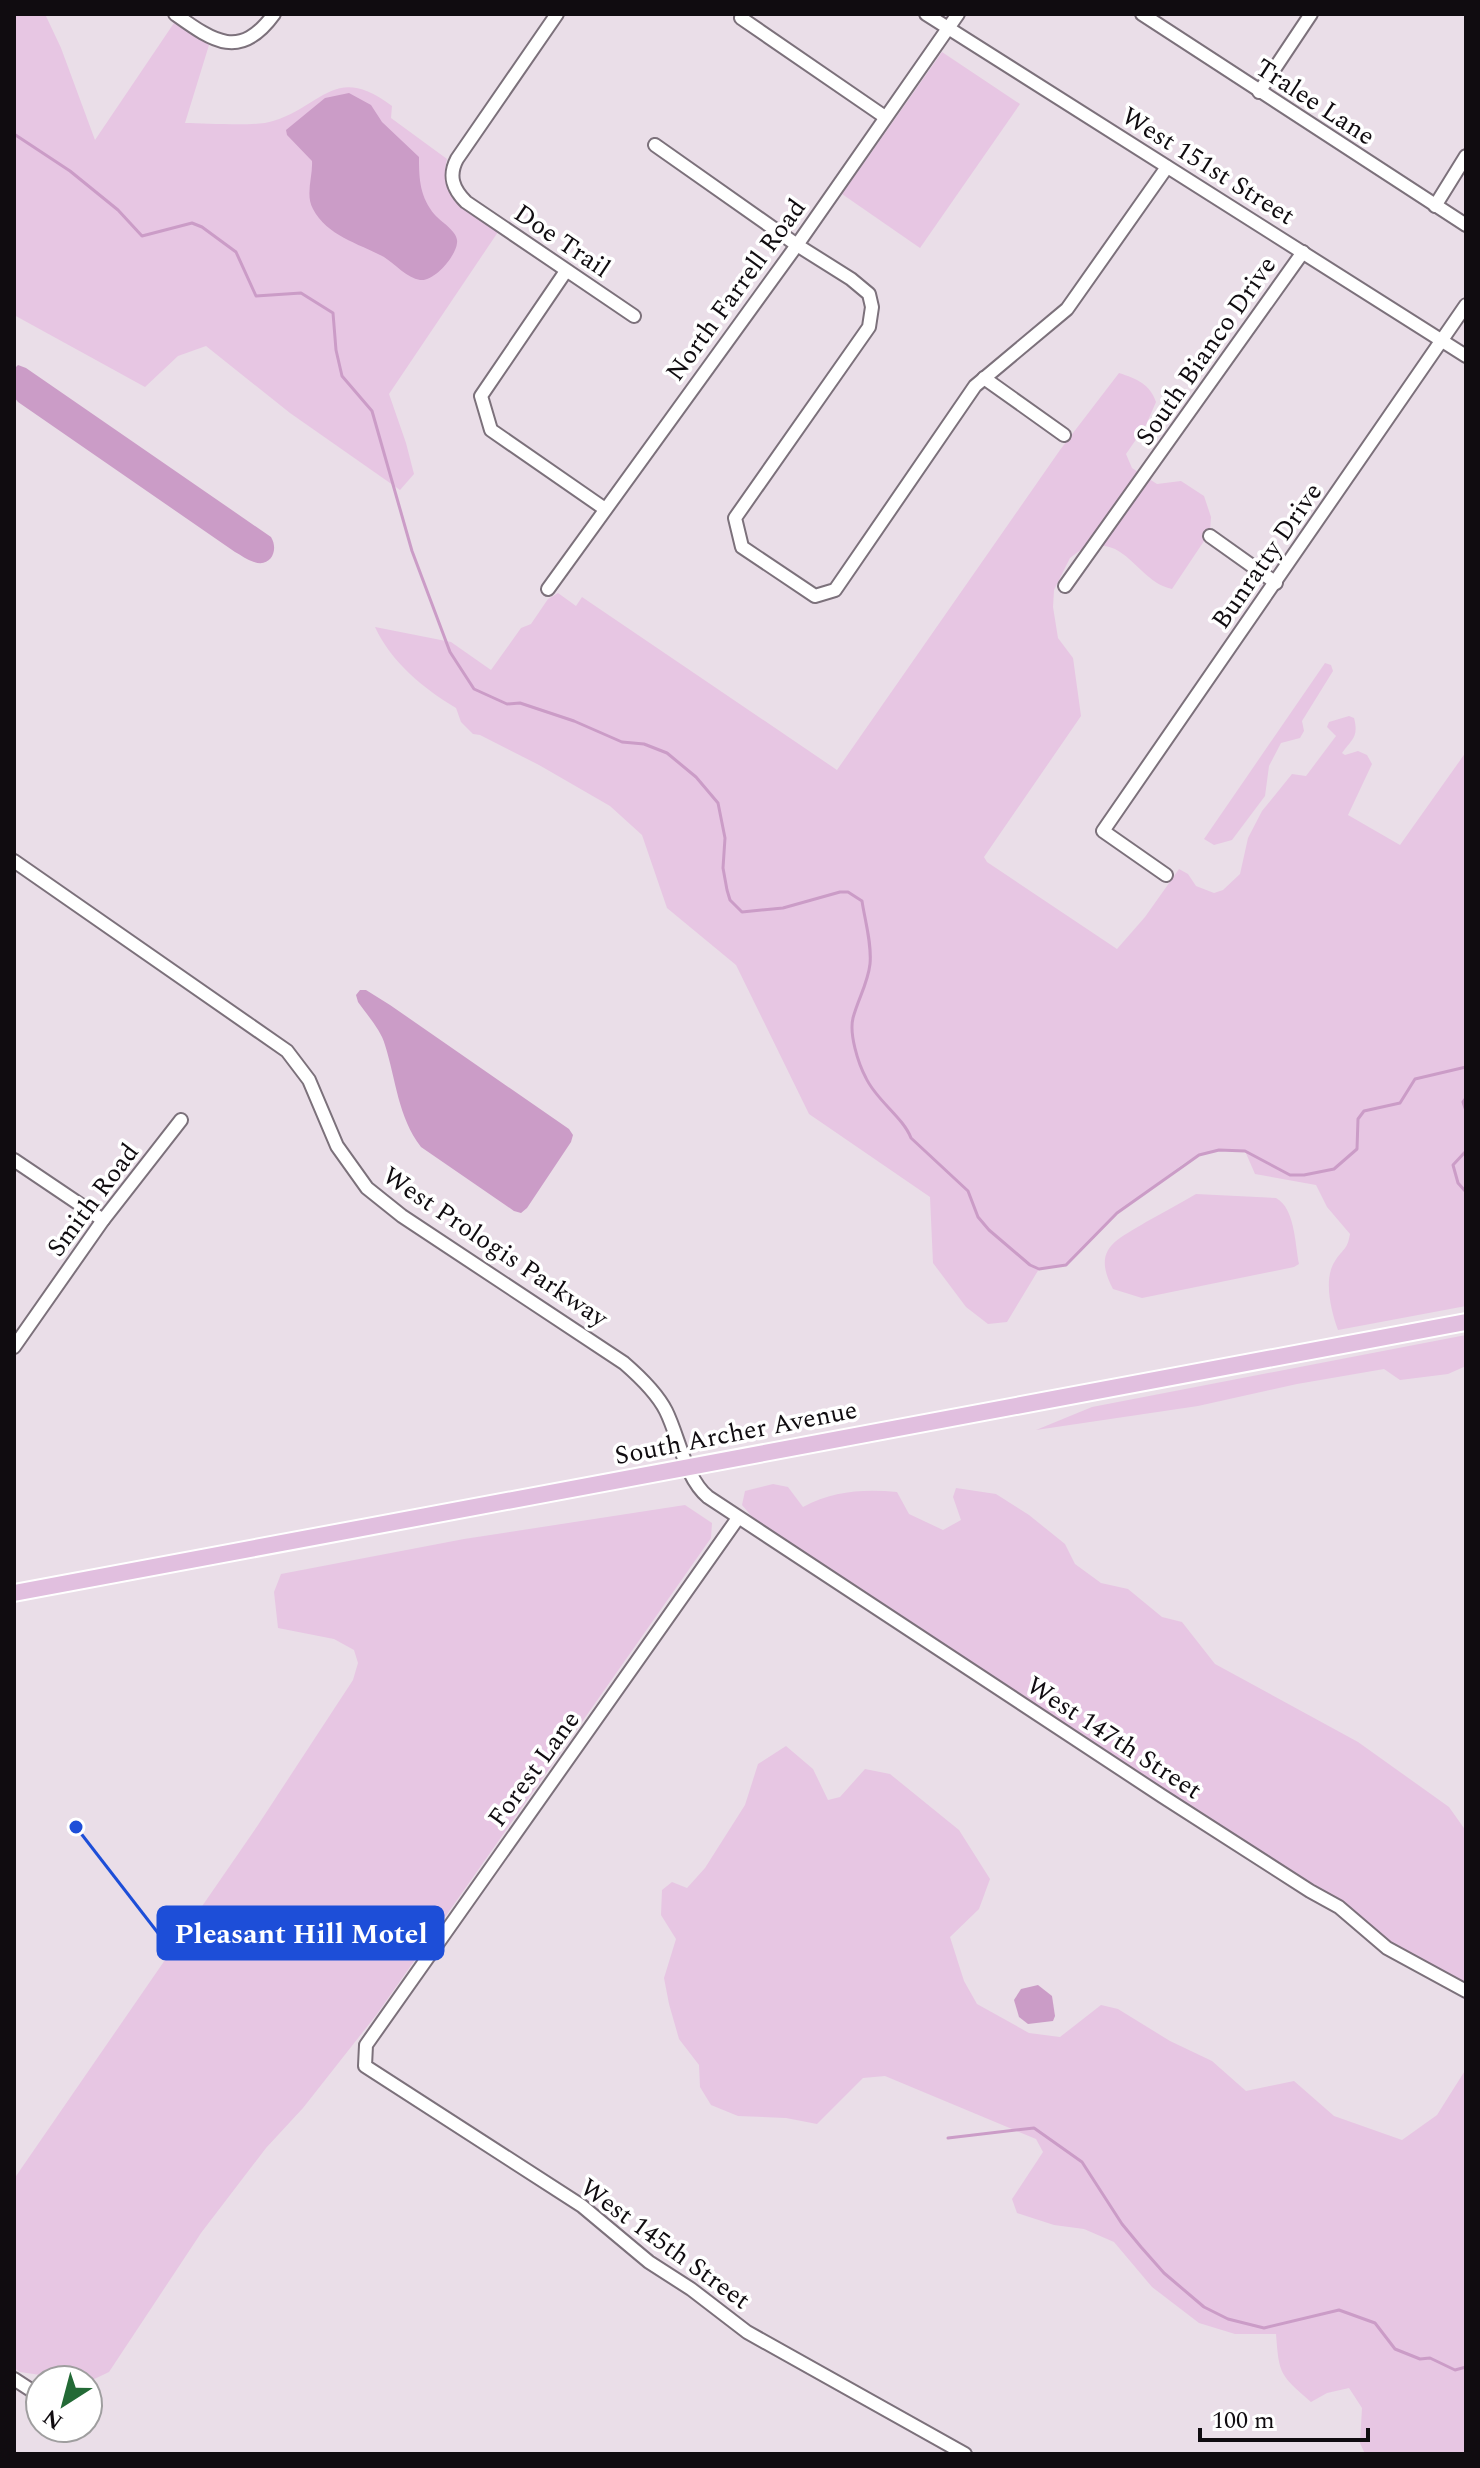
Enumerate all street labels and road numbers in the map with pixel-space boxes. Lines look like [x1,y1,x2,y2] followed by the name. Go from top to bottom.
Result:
[1247,48,1383,156] street label: Tralee Lane
[1113,97,1303,235] street label: West 151st Street
[656,190,816,390] street label: North Farrell Road
[506,194,618,288] street label: Doe Trail
[1126,248,1286,454] street label: South Bianco Drive
[1202,474,1332,638] street label: Bunratty Drive
[37,1135,149,1265] street label: Smith Road
[374,1156,617,1339] street label: West Prologis Parkway
[611,1390,861,1476] street label: South Archer Avenue
[1018,1666,1210,1810] street label: West 147th Street
[478,1702,590,1836] street label: Forest Lane
[571,2168,759,2320] street label: West 145th Street

